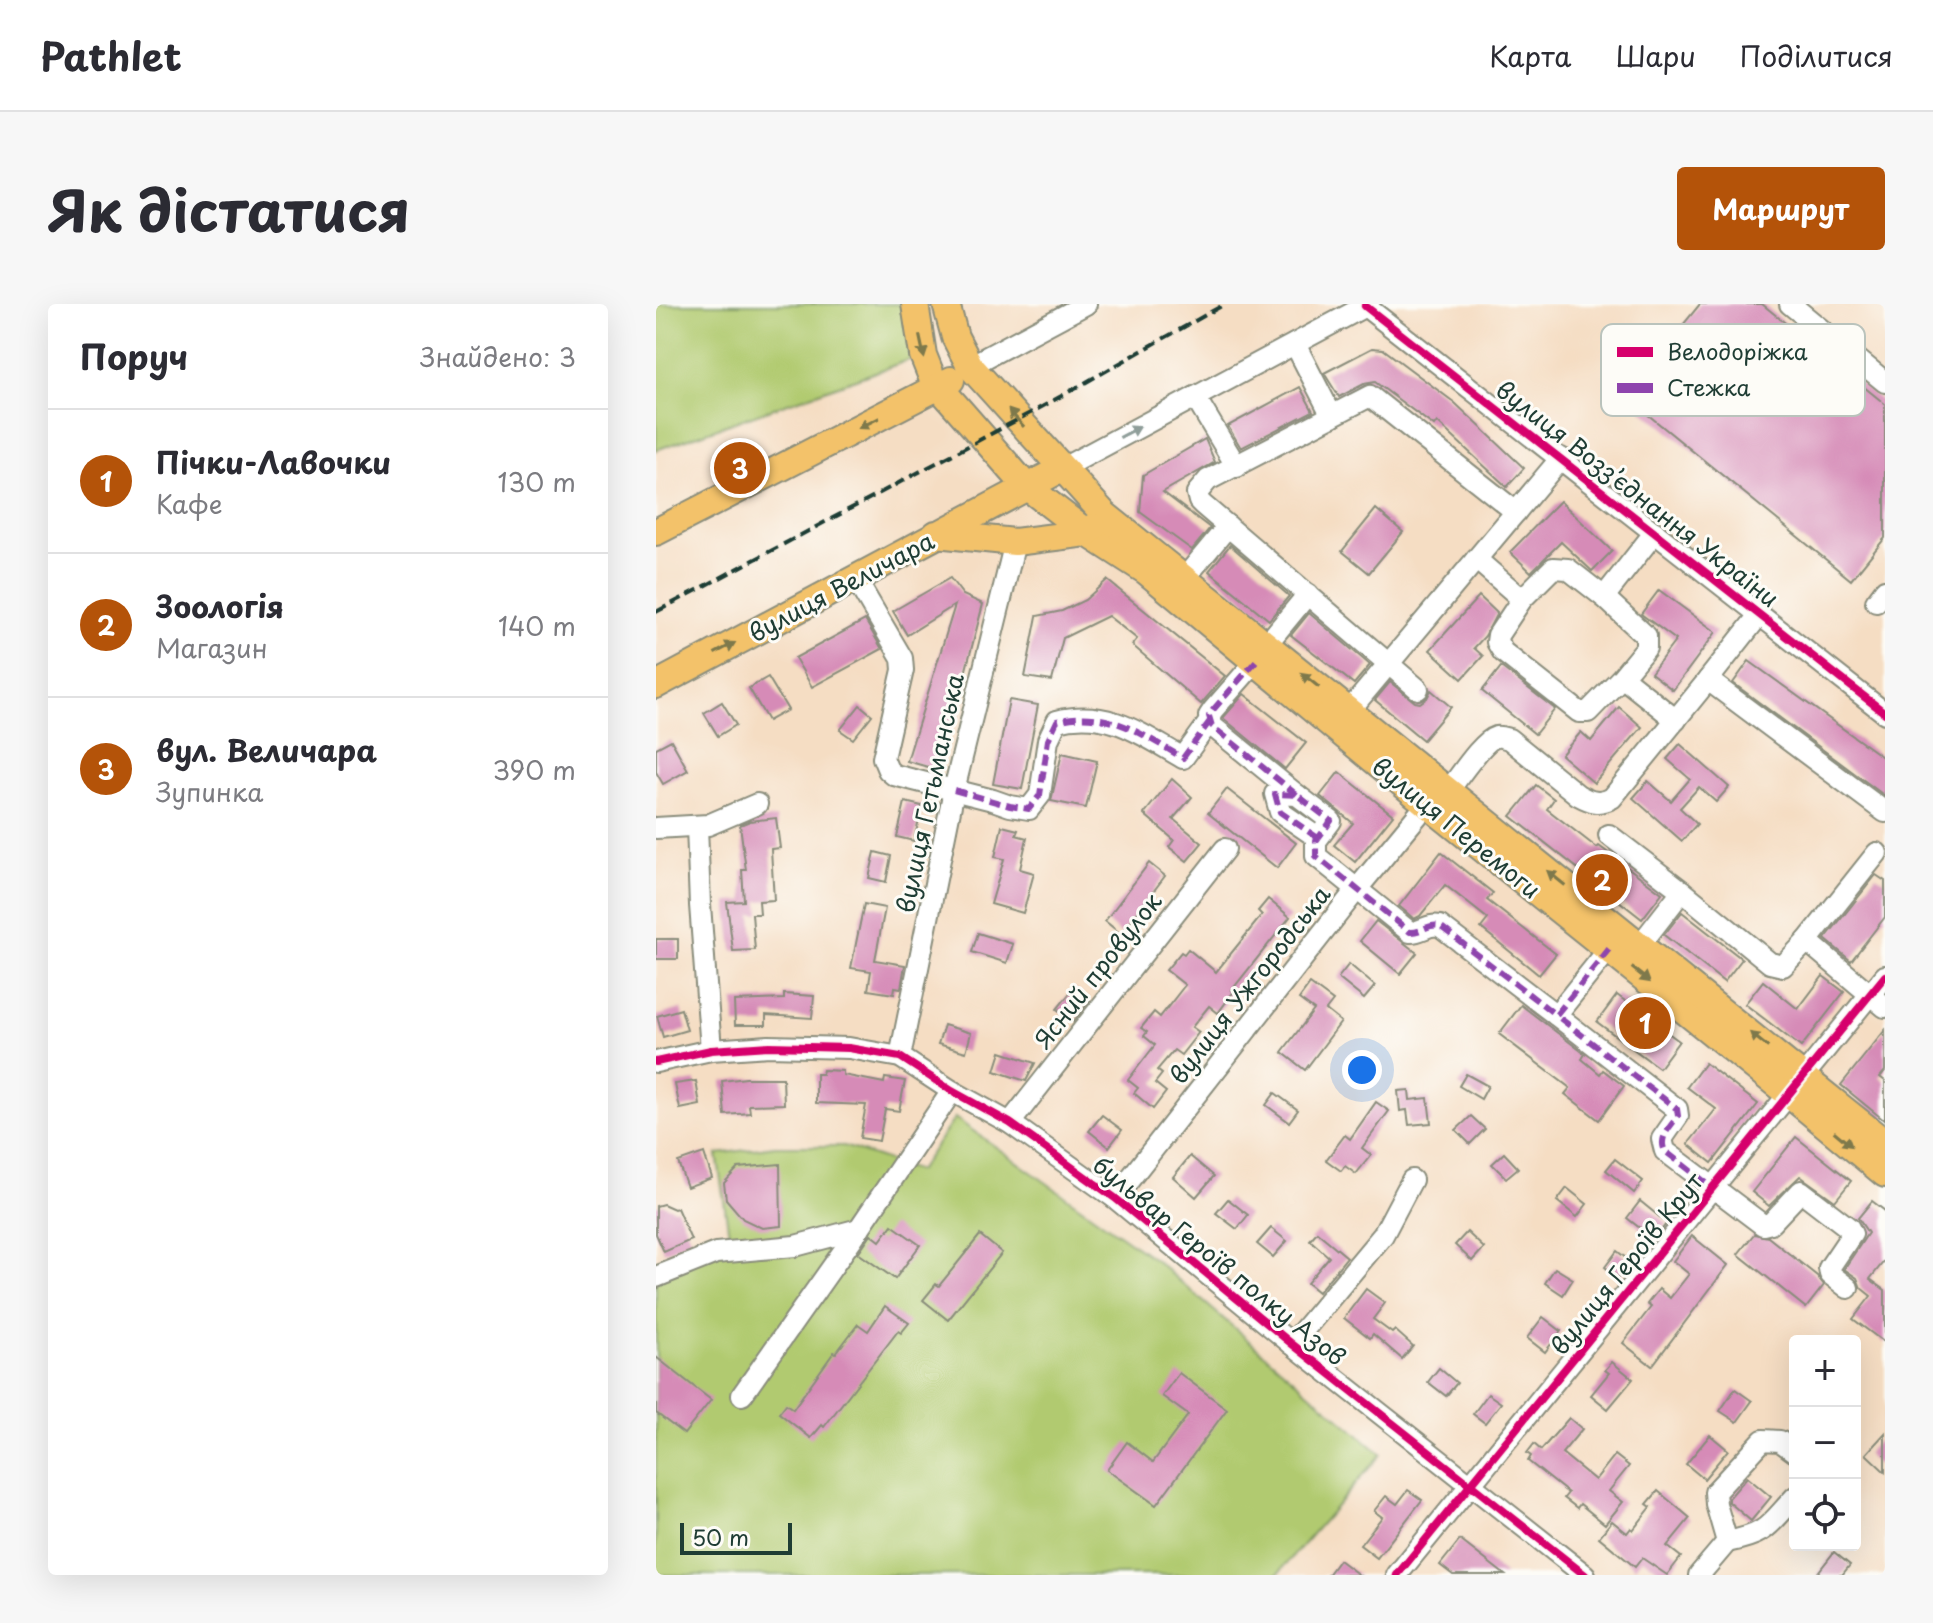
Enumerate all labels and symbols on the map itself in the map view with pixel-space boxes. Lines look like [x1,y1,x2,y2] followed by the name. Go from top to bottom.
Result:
[1601,324,1865,416] legend
[1667,334,1808,367] text: Велодоріжка
[917,335,929,360] one-way arrow
[1667,370,1750,403] text: Стежка
[1489,371,1787,615] street label: вулиця Воззʼєднання України
[1007,408,1025,427] one-way arrow
[858,417,881,430] one-way arrow
[1119,425,1142,438] one-way arrow
[714,438,766,498] pin: 3
[742,522,940,650] street label: вулиця Величара
[713,641,736,655] one-way arrow
[886,670,972,916] street label: вулиця Гетьманська
[1300,672,1320,689] one-way arrow
[1365,748,1549,906] street label: вулиця Перемоги
[1576,850,1628,910] pin: 2
[1547,870,1567,887] one-way arrow
[1160,877,1338,1091] street label: вулиця Ужгородська
[1025,884,1170,1056] street label: Ясний провулок
[1631,967,1651,983] one-way arrow
[1619,993,1671,1053] pin: 1
[1750,1032,1770,1049] one-way arrow
[1342,1050,1382,1090] your location
[1833,1130,1853,1147] one-way arrow
[1086,1146,1354,1374] street label: бульвар Героїв полку Азов
[1541,1164,1711,1362] street label: вулиця Героїв Крут
[680,1519,792,1555] scale bar

